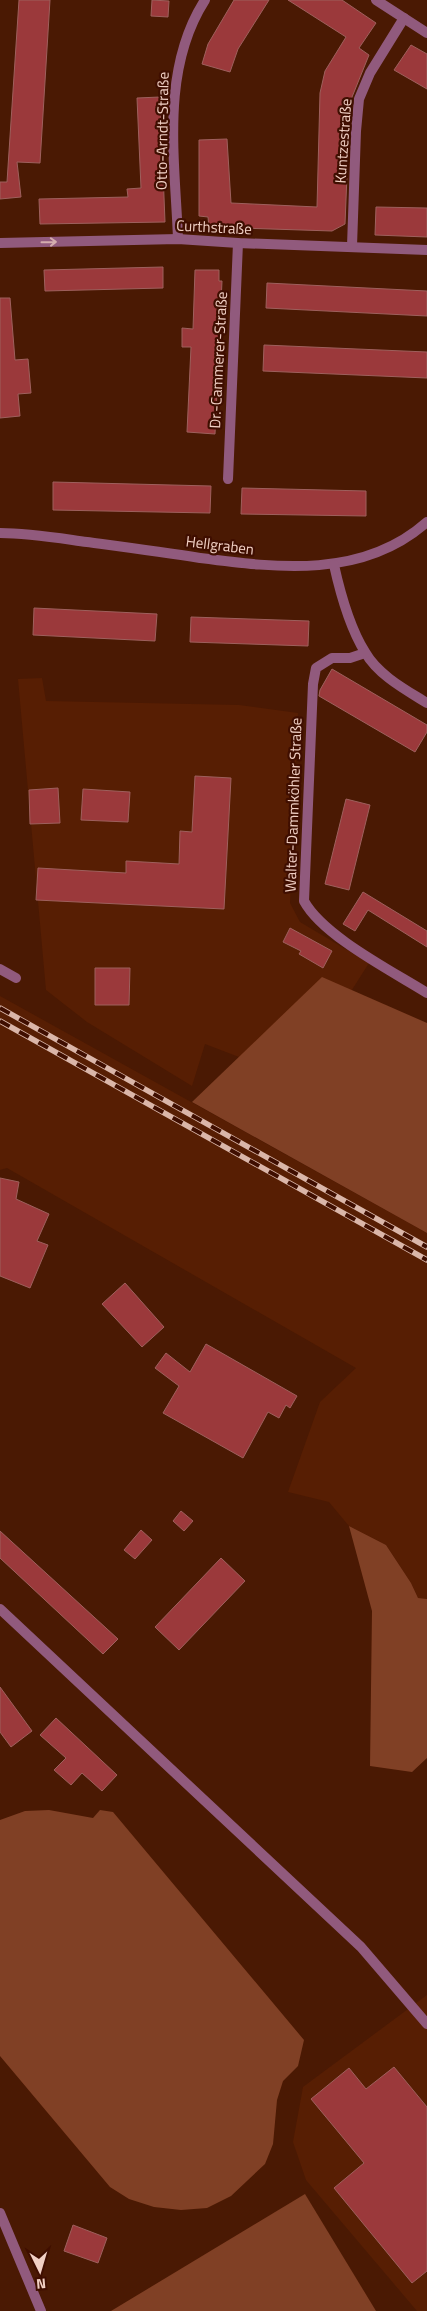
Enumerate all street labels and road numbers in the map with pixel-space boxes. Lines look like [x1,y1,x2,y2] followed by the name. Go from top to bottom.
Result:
[149,72,175,190] street label: Otto-Arndt-Straße
[329,98,357,184] street label: Kuntzestraße
[176,214,252,240] street label: Curthstraße
[203,291,233,429] street label: Dr.-Cammerer-Straße
[185,529,255,561] street label: Hellgraben
[278,717,308,893] street label: Walter-Dammköhler Straße

